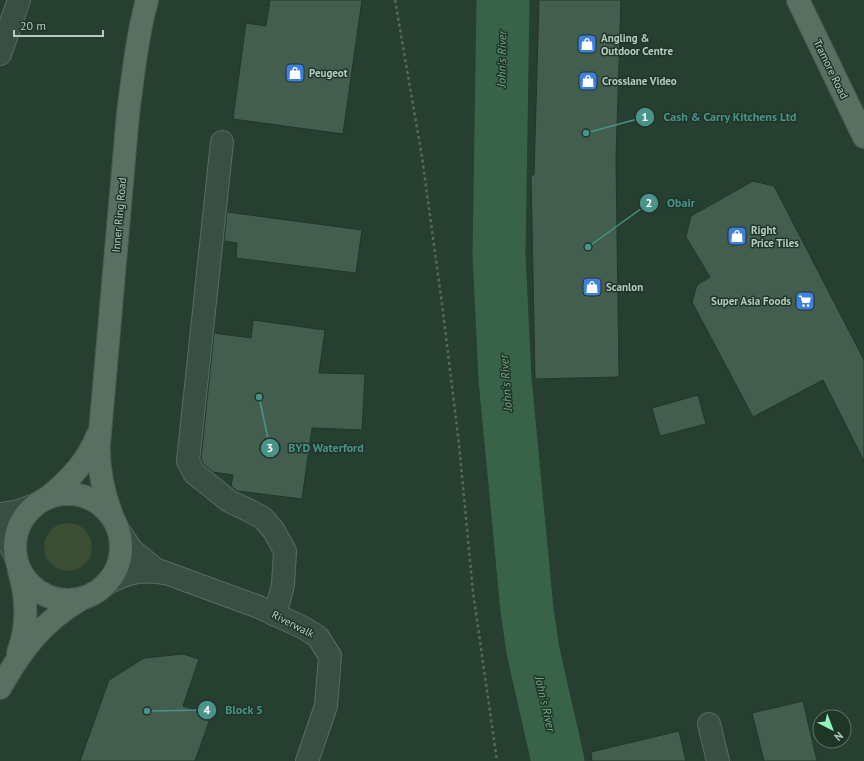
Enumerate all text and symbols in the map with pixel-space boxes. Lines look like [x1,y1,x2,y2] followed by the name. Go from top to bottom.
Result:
[14,12,103,38] scale bar
[20,18,46,33] text: 20 m
[493,29,510,88] water label: John's River
[601,31,673,58] place label: Angling & Outdoor Centre
[576,33,598,55] shop icon: Angling & Outdoor Centre
[811,37,851,101] street label: Tramore Road
[284,62,306,84] shop icon: Peugeot
[309,66,348,80] place label: Peugeot
[577,70,599,92] shop icon: Crosslane Video
[602,74,677,88] place label: Crosslane Video
[635,105,805,129] callout: Cash & Carry Kitchens Ltd
[642,109,648,124] text: 1
[664,109,796,124] text: Cash & Carry Kitchens Ltd
[109,177,129,253] street label: Inner Ring Road
[639,191,703,215] callout: Obair
[646,195,652,210] text: 2
[667,195,696,210] text: Obair
[751,223,799,250] place label: Right Price Tiles
[726,225,748,247] shop icon: Right Price Tiles
[581,276,603,298] shop icon: Scanlon
[606,280,643,294] place label: Scanlon
[794,290,816,312] supermarket icon: Super Asia Foods
[711,294,791,308] place label: Super Asia Foods
[496,353,515,413] water label: John's River
[260,436,372,460] callout: BYD Waterford
[267,440,273,455] text: 3
[288,440,364,455] text: BYD Waterford
[269,607,317,641] street label: Riverwalk
[532,674,559,734] water label: John's River
[197,698,271,722] callout: Block 5
[204,702,211,717] text: 4
[225,702,263,717] text: Block 5
[812,709,852,749] north arrow
[831,729,846,744] text: N

